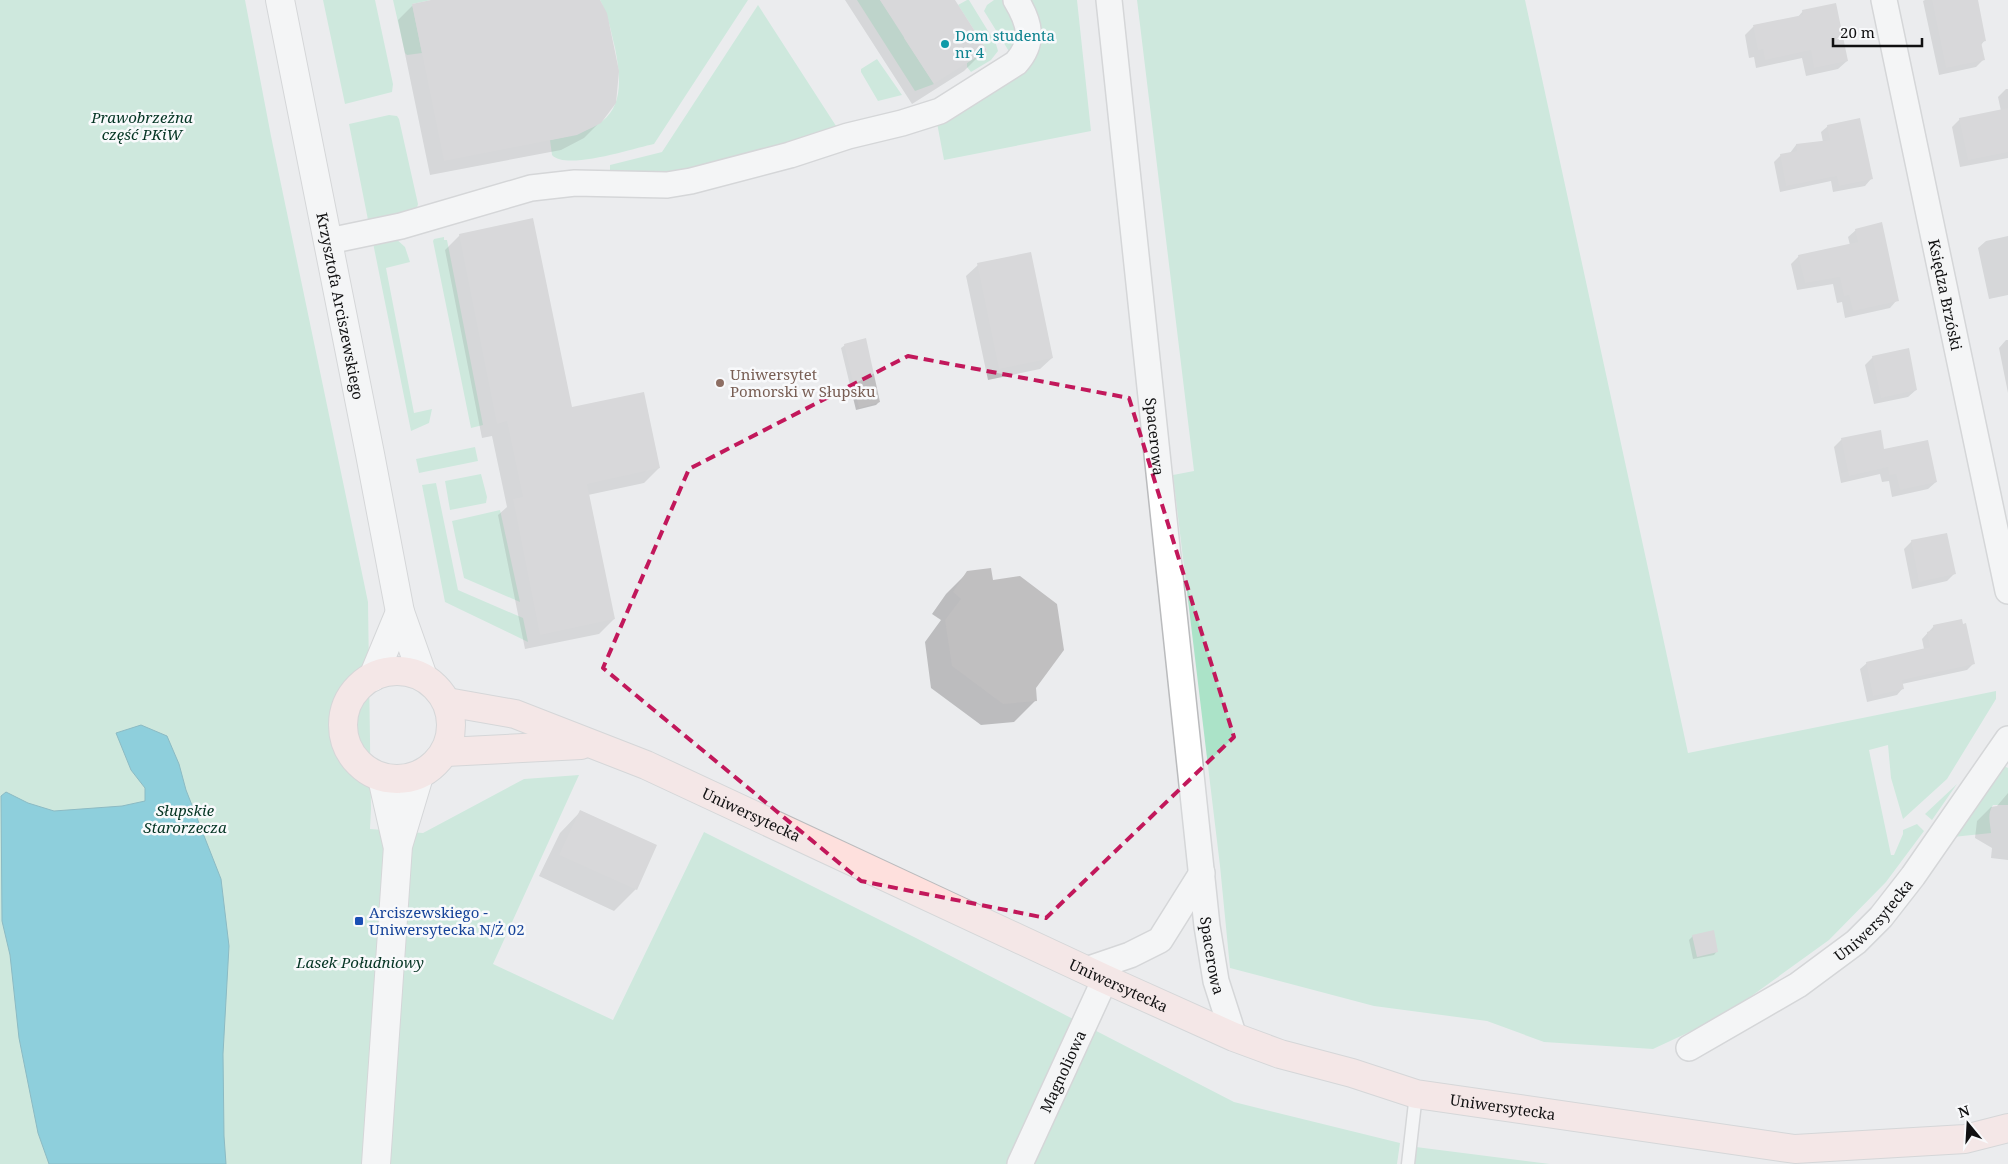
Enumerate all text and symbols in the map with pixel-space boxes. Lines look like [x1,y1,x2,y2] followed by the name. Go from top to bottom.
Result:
[1833,15,1922,47] scale bar
[1840,22,1875,42] text: 20 m
[955,25,1055,62] place label: Dom studenta nr 4
[939,38,951,50] marker: Dom studenta nr 4
[90,107,193,144] park label: Prawobrzeżna część PKiW
[312,211,369,401] street label: Krzysztofa Arciszewskiego
[1924,237,1967,352] street label: Księdza Brzóski
[730,364,876,401] place label: Uniwersytet Pomorski w Słupsku
[714,377,726,389] marker: Uniwersytet Pomorski w Słupsku
[1141,397,1169,477] street label: Spacerowa
[699,783,804,846] street label: Uniwersytecka
[143,800,227,837] park label: Słupskie Starorzecza
[1830,875,1917,965] street label: Uniwersytecka
[369,902,525,939] place label: Arciszewskiego - Uniwersytecka N/Ż 02
[353,915,365,927] marker: Arciszewskiego - Uniwersytecka N/Ż 02
[1196,916,1230,997] street label: Spacerowa
[295,952,424,972] park label: Lasek Południowy
[1066,954,1171,1016] street label: Uniwersytecka
[1035,1027,1090,1116] street label: Magnoliowa
[1449,1089,1557,1124] street label: Uniwersytecka
[1943,1099,1993,1149] north arrow
[1956,1100,1972,1122] text: N

